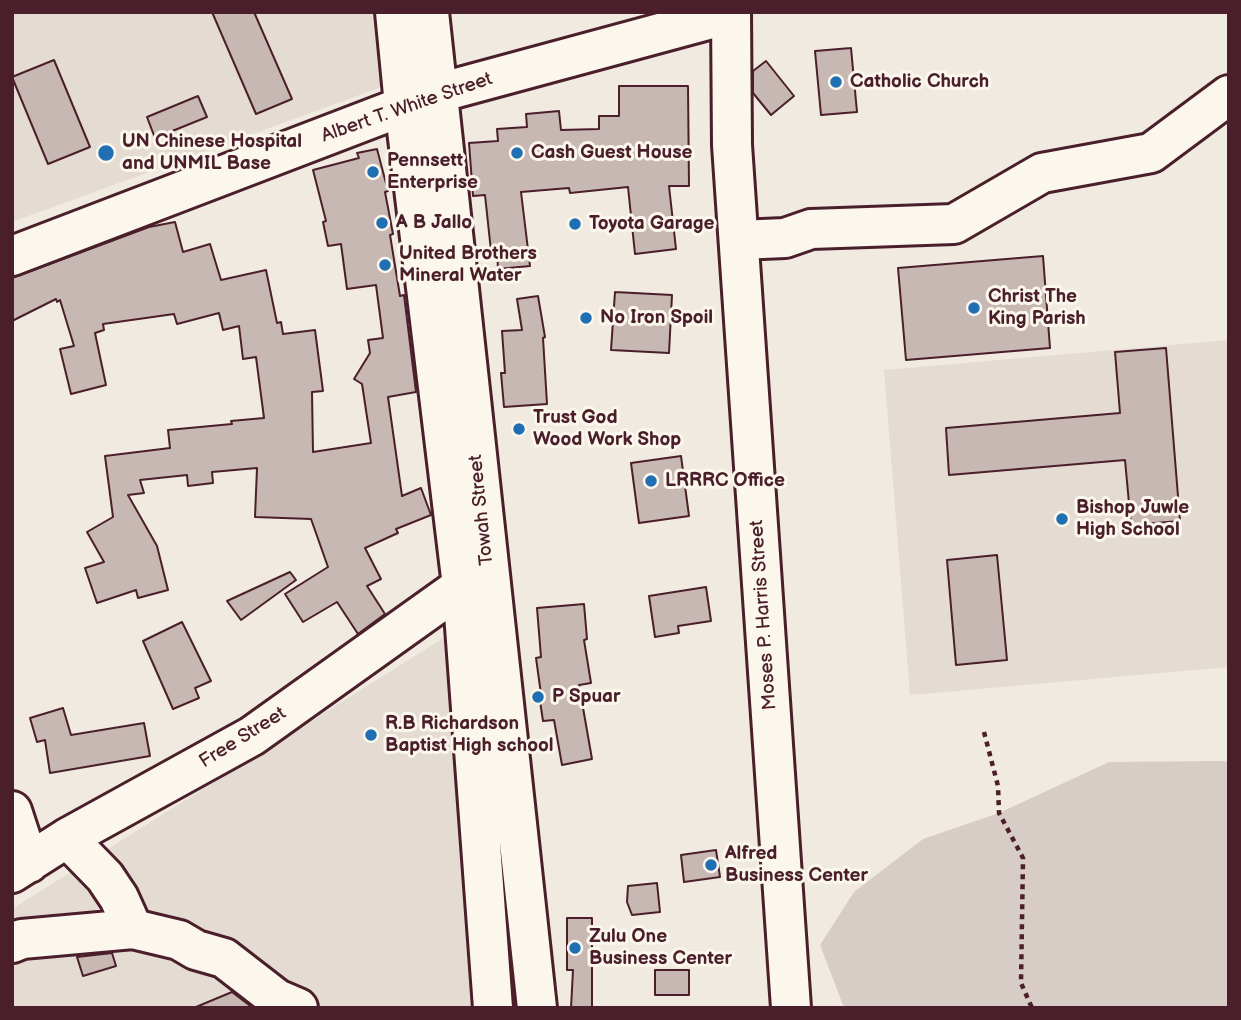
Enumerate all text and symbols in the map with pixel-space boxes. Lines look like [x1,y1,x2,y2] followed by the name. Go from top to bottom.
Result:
[318,68,496,148] street label: Albert T. White Street
[850,71,989,93] place label: Catholic Church
[828,74,844,90] marker: Catholic Church
[122,131,302,175] place label: UN Chinese Hospital and UNMIL Base
[531,142,692,164] place label: Cash Guest House
[96,143,116,163] marker: UN Chinese Hospital and UNMIL Base
[509,145,525,161] marker: Cash Guest House
[387,150,478,194] place label: Pennsett Enterprise
[365,164,381,180] marker: Pennsett Enterprise
[396,212,472,234] place label: A B Jallo
[589,213,714,235] place label: Toyota Garage
[374,215,390,231] marker: A B Jallo
[567,216,583,232] marker: Toyota Garage
[399,243,537,287] place label: United Brothers Mineral Water
[377,257,393,273] marker: United Brothers Mineral Water
[988,286,1086,330] place label: Christ The King Parish
[966,300,982,316] marker: Christ The King Parish
[600,307,713,329] place label: No Iron Spoil
[578,310,594,326] marker: No Iron Spoil
[533,407,681,451] place label: Trust God Wood Work Shop
[511,421,527,437] marker: Trust God Wood Work Shop
[465,453,499,567] street label: Towah Street
[665,470,785,492] place label: LRRRC Office
[643,473,659,489] marker: LRRRC Office
[1076,497,1189,541] place label: Bishop Juwle High School
[1054,511,1070,527] marker: Bishop Juwle High School
[746,519,782,711] street label: Moses P. Harris Street
[552,686,621,708] place label: P Spuar
[530,689,546,705] marker: P Spuar
[196,702,290,774] street label: Free Street
[385,713,554,757] place label: R.B Richardson Baptist High school
[363,727,379,743] marker: R.B Richardson Baptist High school
[725,843,868,887] place label: Alfred Business Center
[703,857,719,873] marker: Alfred Business Center
[589,926,732,970] place label: Zulu One Business Center
[567,940,583,956] marker: Zulu One Business Center

